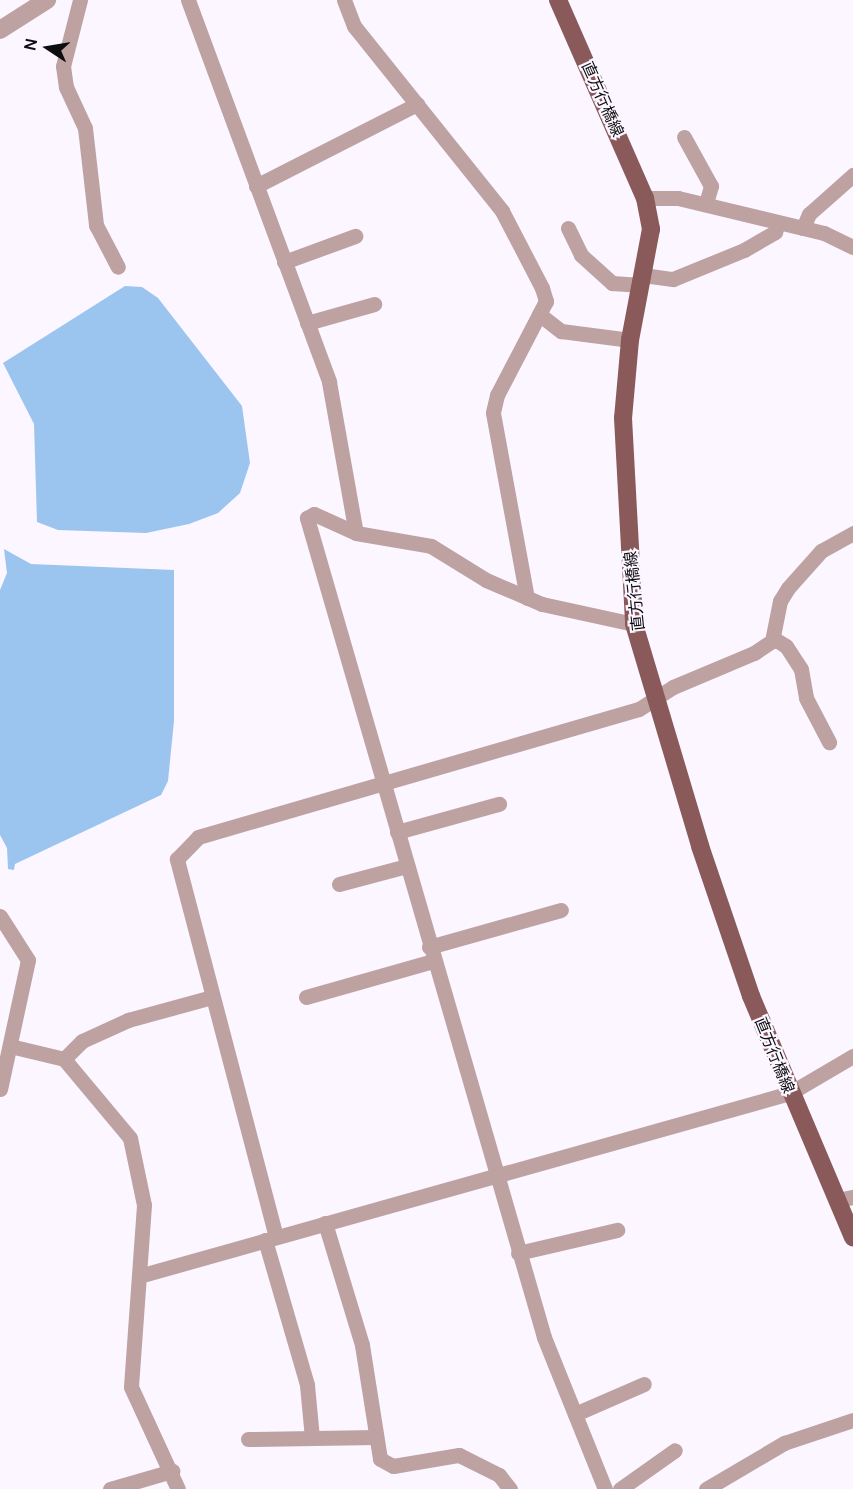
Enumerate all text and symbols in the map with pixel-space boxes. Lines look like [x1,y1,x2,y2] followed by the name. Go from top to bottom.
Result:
[18,18,78,78] north arrow
[18,36,42,52] text: N
[578,59,628,139] street label: 直方行橋線
[620,550,648,632] street label: 直方行橋線
[751,1014,799,1096] street label: 直方行橋線

